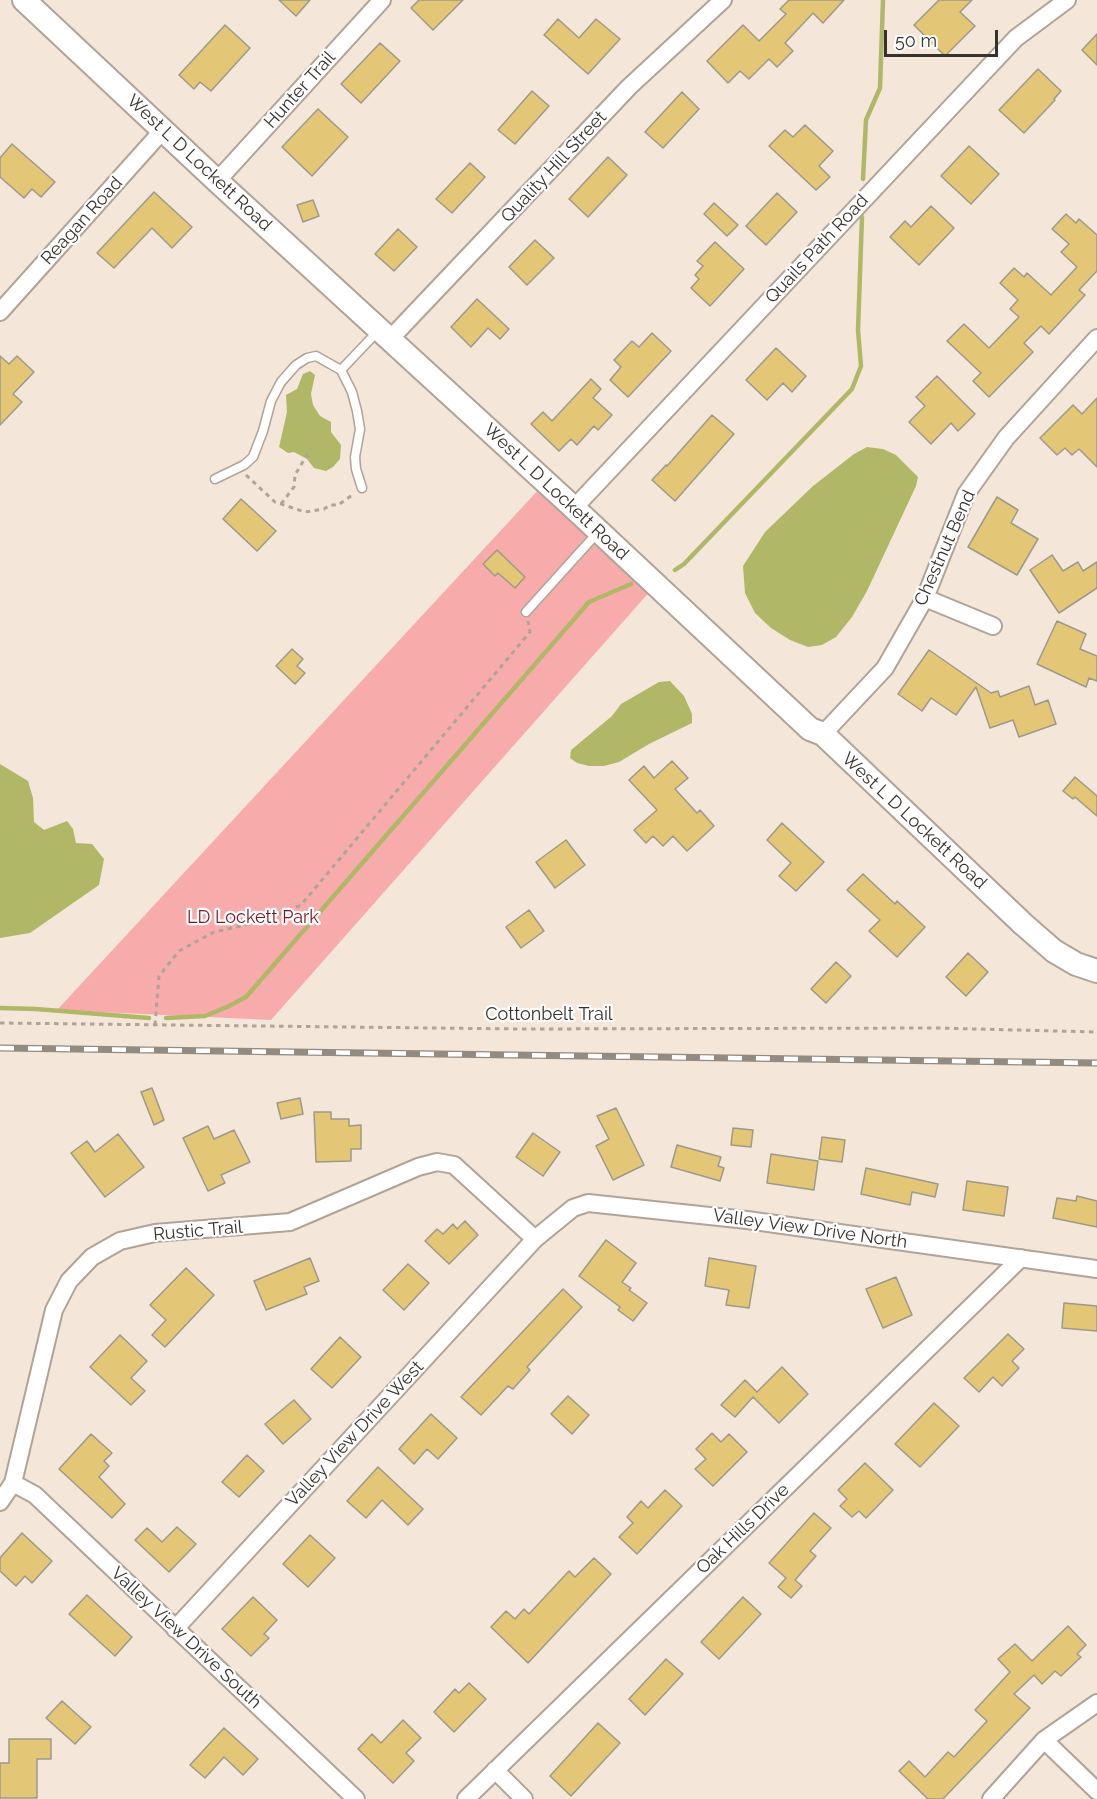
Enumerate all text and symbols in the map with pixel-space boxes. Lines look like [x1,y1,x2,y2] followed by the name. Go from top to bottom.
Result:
[887,18,1001,56] scale bar
[895,30,937,51] text: 50 m
[260,47,340,133] street label: Hunter Trail
[122,90,276,236] street label: West L D Lockett Road
[497,107,611,227] street label: Quality Hill Street
[37,173,127,269] street label: Reagan Road
[761,190,873,308] street label: Quails Path Road
[479,419,633,565] street label: West L D Lockett Road
[910,487,980,609] street label: Chestnut Bend
[837,748,991,894] street label: West L D Lockett Road
[187,907,319,929] park label: LD Lockett Park
[485,1004,613,1026] street label: Cottonbelt Trail
[711,1205,909,1253] street label: Valley View Drive North
[152,1216,244,1246] street label: Rustic Trail
[282,1357,428,1511] street label: Valley View Drive West
[692,1479,794,1579] street label: Oak Hills Drive
[106,1563,266,1713] street label: Valley View Drive South

